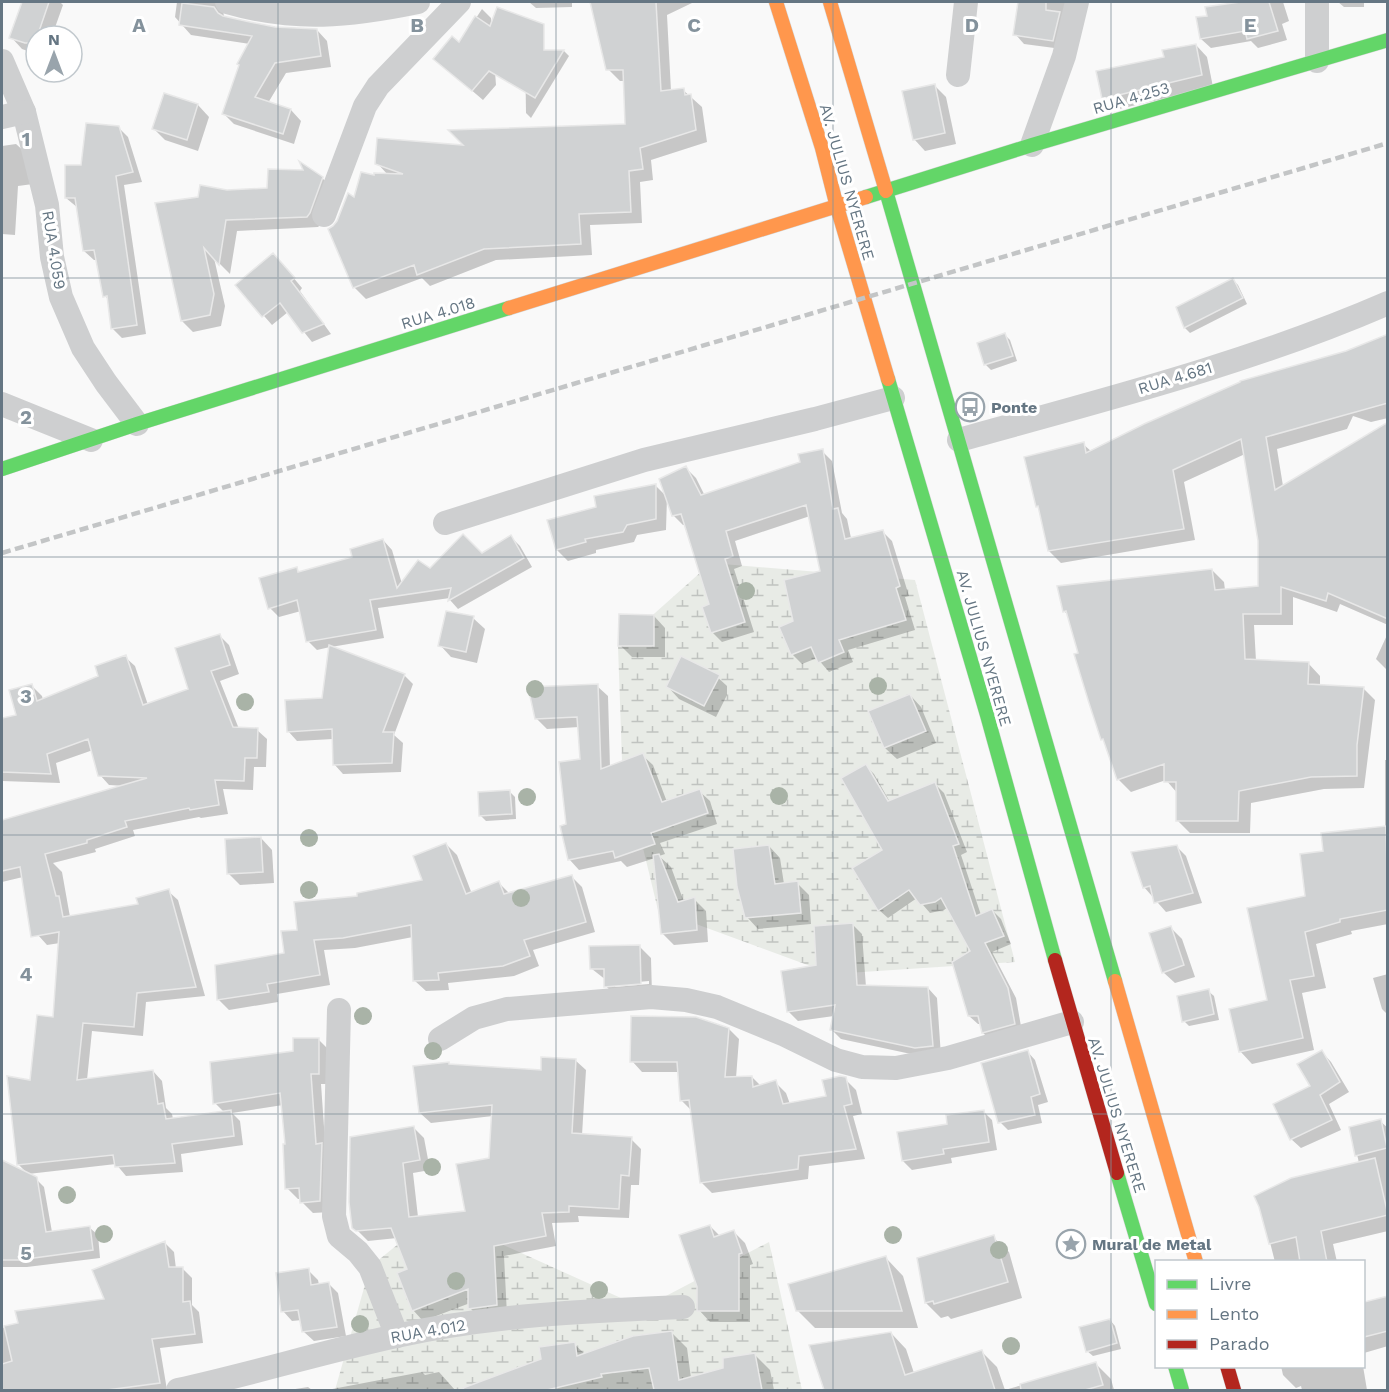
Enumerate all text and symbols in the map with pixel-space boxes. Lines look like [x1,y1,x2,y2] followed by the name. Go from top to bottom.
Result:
[132,13,146,37] text: A
[410,13,424,37] text: B
[687,13,701,37] text: C
[965,13,979,37] text: D
[1244,13,1256,37] text: E
[24,24,84,84] north arrow
[48,30,60,49] text: N
[1091,78,1171,118] street label: RUA 4.253
[816,102,878,262] street label: AV. JULIUS NYERERE
[22,127,30,151] text: 1
[38,209,70,291] street label: RUA 4.059
[399,293,477,333] street label: RUA 4.018
[1136,358,1214,398] street label: RUA 4.681
[954,391,986,423] bus stop icon: Ponte
[991,398,1037,417] place label: Ponte
[20,405,32,429] text: 2
[953,568,1015,728] street label: AV. JULIUS NYERERE
[20,684,32,708] text: 3
[20,962,33,986] text: 4
[1084,1035,1150,1195] street label: AV. JULIUS NYERERE
[1055,1228,1087,1260] place icon: Mural de Metal
[1092,1235,1212,1254] place label: Mural de Metal
[20,1241,32,1265] text: 5
[1155,1260,1365,1368] legend
[1209,1273,1251,1294] text: Livre
[1209,1303,1259,1324] text: Lento
[389,1315,467,1347] street label: RUA 4.012
[1209,1333,1270,1354] text: Parado

